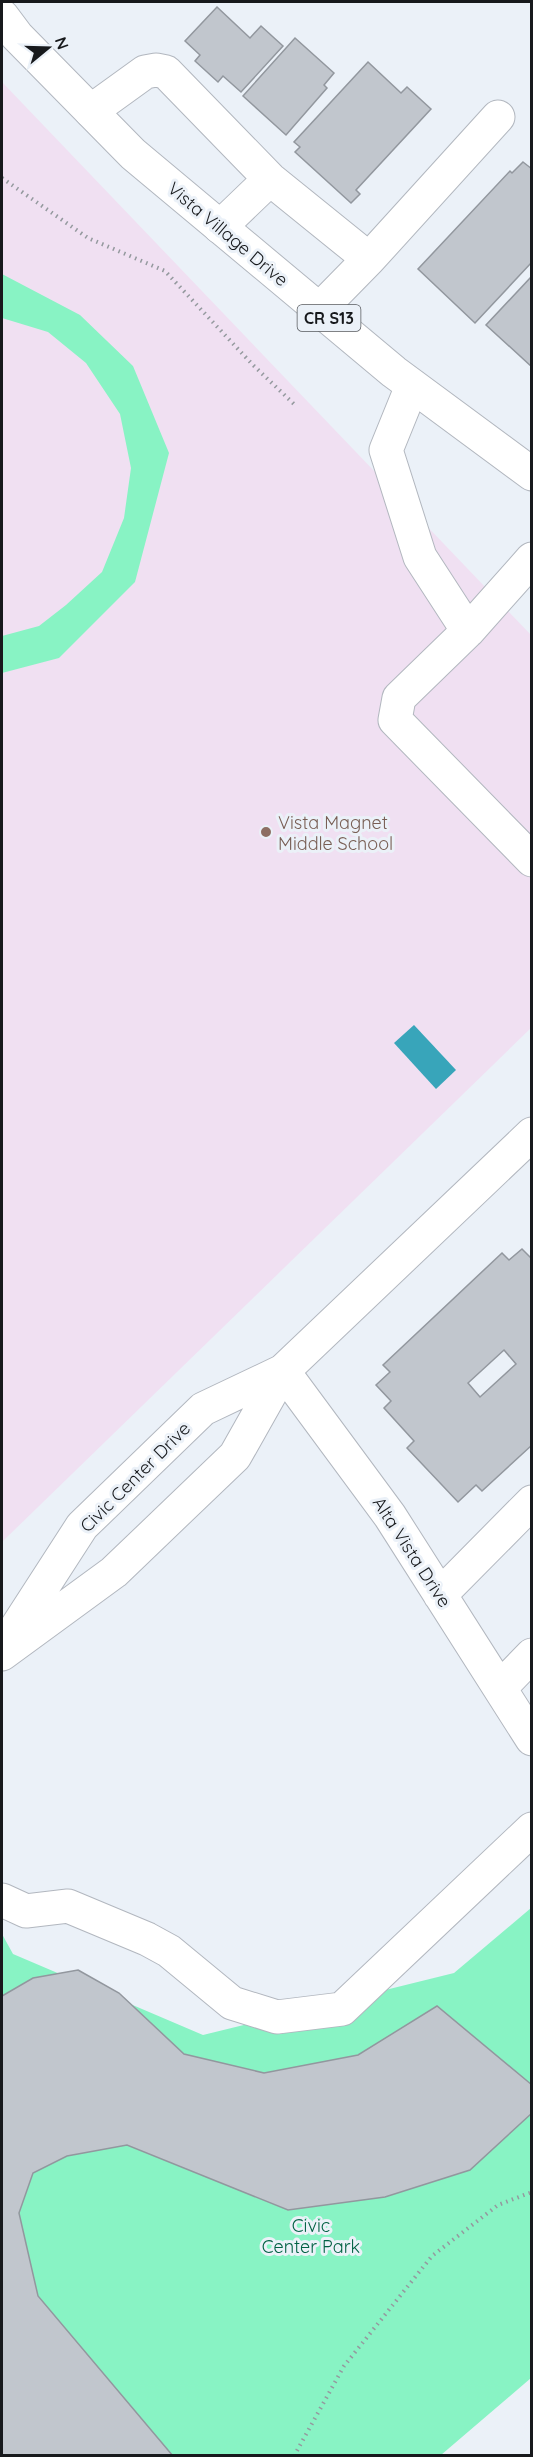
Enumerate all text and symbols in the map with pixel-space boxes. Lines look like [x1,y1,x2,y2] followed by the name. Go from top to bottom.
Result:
[18,18,78,78] north arrow
[51,34,74,52] text: N
[163,177,293,291] street label: Vista Village Drive
[298,305,360,331] road number: CR S13
[278,811,393,855] place label: Vista Magnet Middle School
[259,825,273,839] marker: Vista Magnet Middle School
[75,1417,195,1537] street label: Civic Center Drive
[368,1492,456,1612] street label: Alta Vista Drive
[262,2214,360,2258] park label: Civic Center Park

